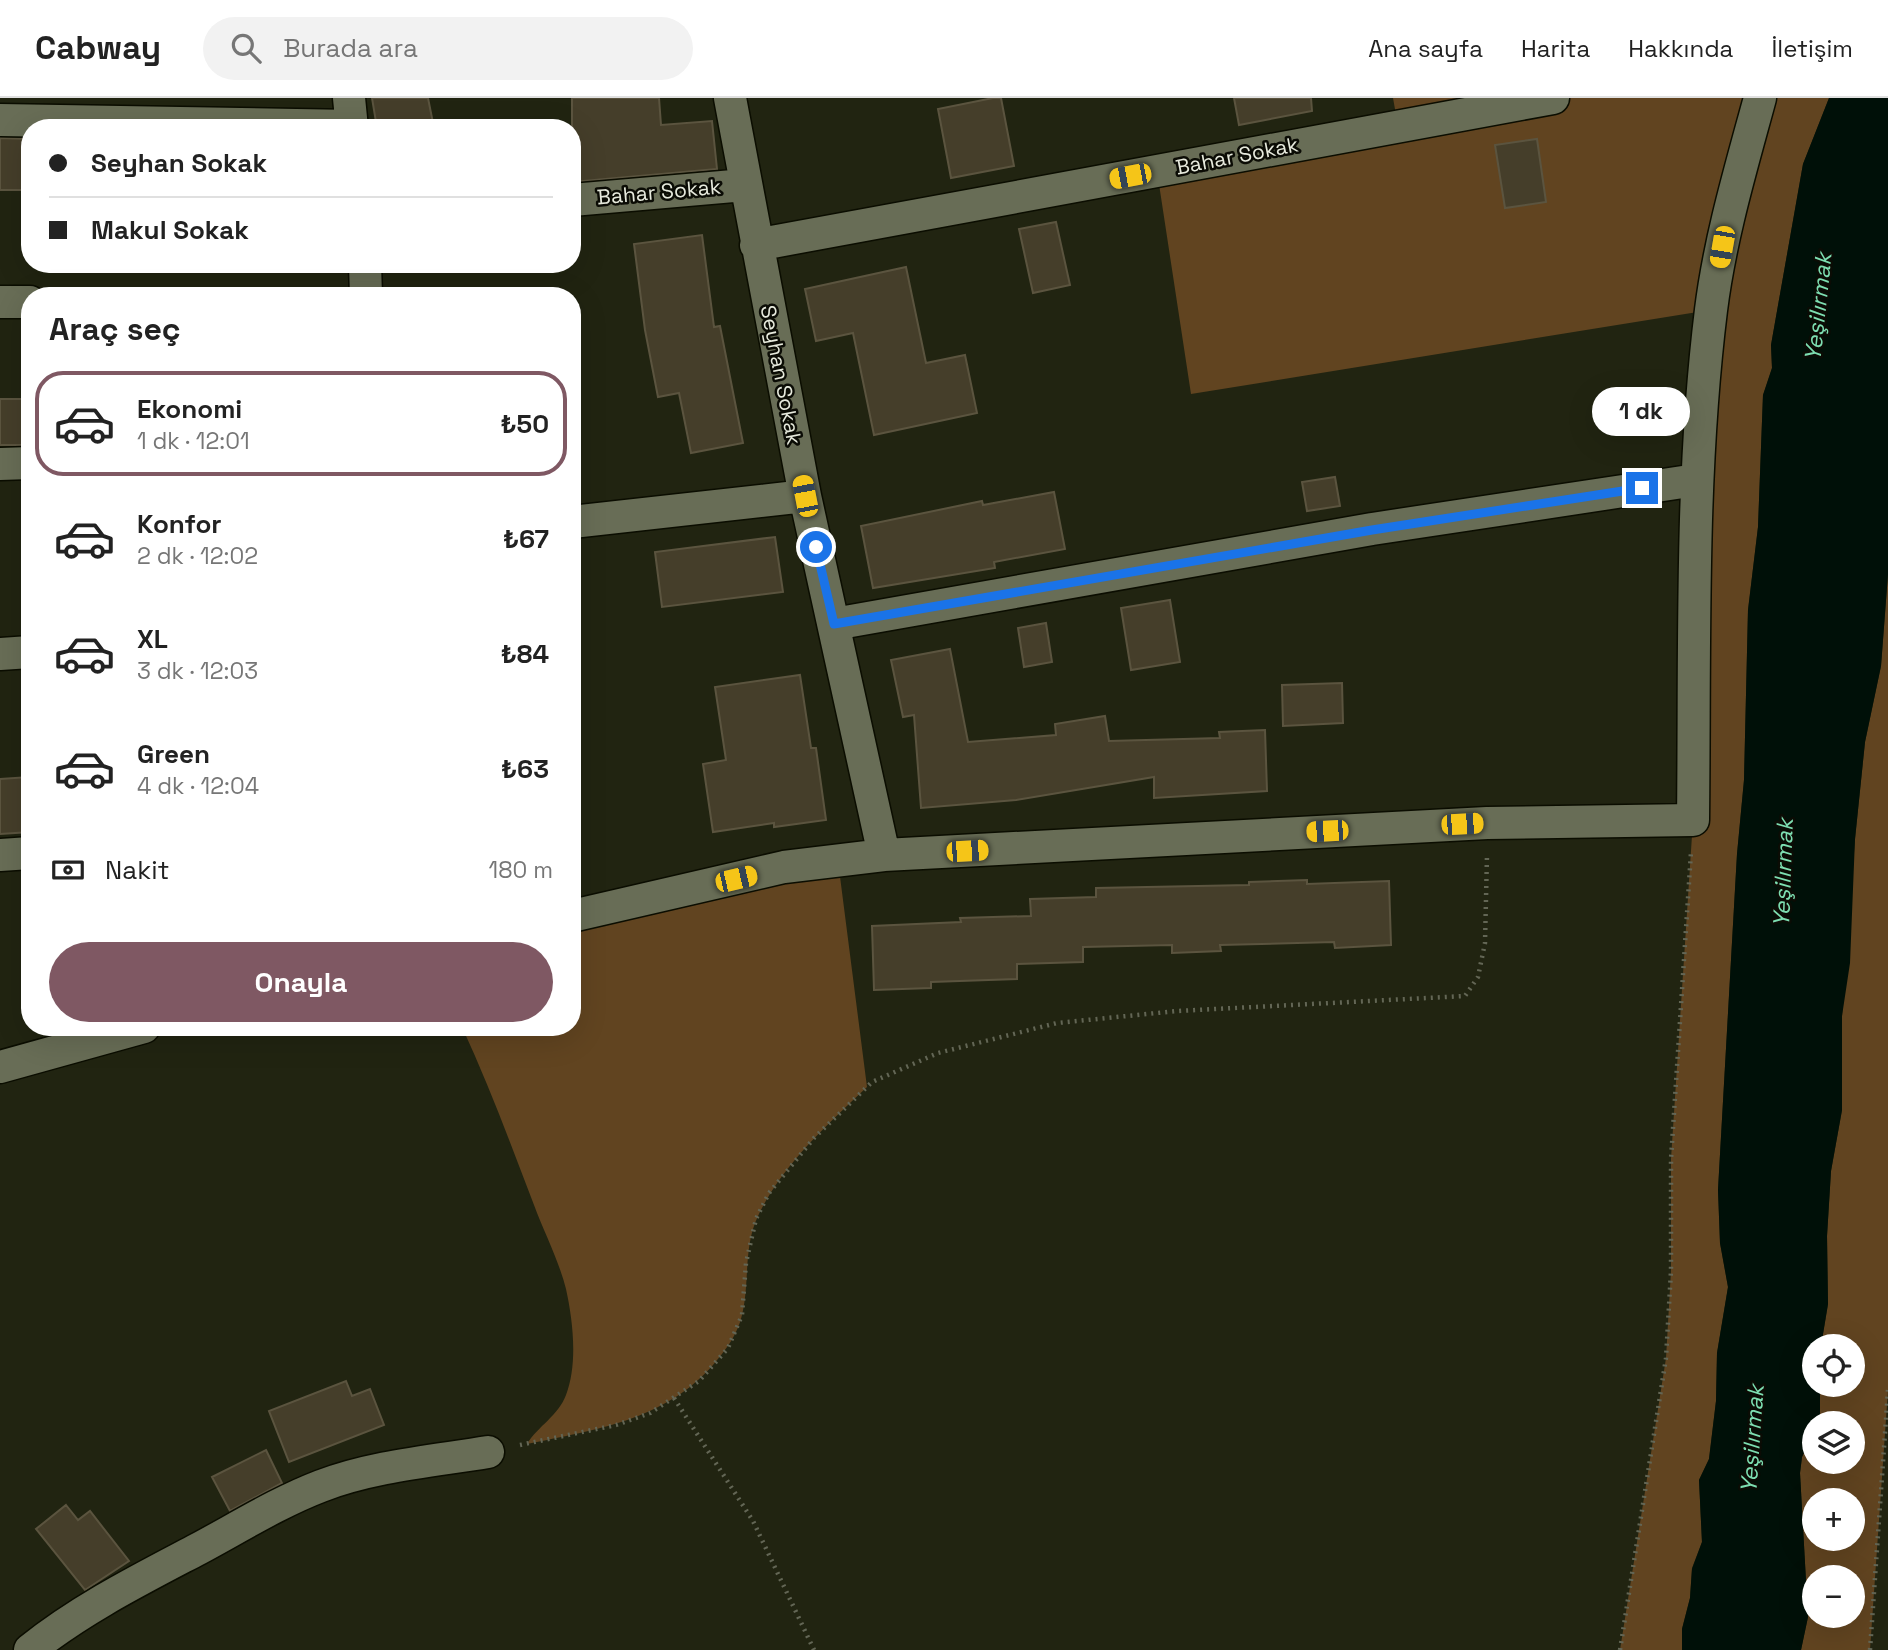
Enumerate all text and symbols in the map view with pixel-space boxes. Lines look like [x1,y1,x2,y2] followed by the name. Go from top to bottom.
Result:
[203,17,693,80] search box
[35,27,161,69] text: Cabway
[227,29,265,67] icon: search
[283,31,418,65] text: Burada ara
[1368,33,1483,64] text: Ana sayfa
[1521,33,1590,64] text: Harita
[1628,33,1733,64] text: Hakkında
[1771,33,1853,64] text: İletişim
[1173,130,1301,181] street label: Bahar Sokak
[91,146,267,180] text: Seyhan Sokak
[1108,162,1153,190] car
[596,173,722,210] street label: Bahar Sokak
[91,213,249,247] text: Makul Sokak
[1709,224,1736,270] car
[1797,249,1839,363] water label: Yeşilırmak
[755,303,808,447] street label: Seyhan Sokak
[49,309,181,349] text: Araç seç
[1593,386,1691,436] callout: 1 dk
[53,392,116,455] icon: car
[137,392,242,426] text: Ekonomi
[1619,396,1663,426] text: 1 dk
[500,407,549,441] text: ₺50
[137,426,250,456] text: 1 dk · 12:01
[1626,472,1658,504] route end
[791,473,820,519] car
[53,507,116,570] icon: car
[137,507,222,541] text: Konfor
[503,522,549,556] text: ₺67
[800,531,832,563] route start
[137,541,258,571] text: 2 dk · 12:02
[53,622,116,685] icon: car
[137,622,168,656] text: XL
[501,637,549,671] text: ₺84
[137,656,258,686] text: 3 dk · 12:03
[53,737,116,800] icon: car
[137,737,210,771] text: Green
[501,752,549,786] text: ₺63
[137,771,259,801] text: 4 dk · 12:04
[1441,812,1484,836] car
[1766,816,1800,928] water label: Yeşilırmak
[1306,819,1349,843] car
[946,839,989,863] car
[49,851,87,889] icon: cash
[105,853,170,887] text: Nakit
[489,855,553,885] text: 180 m
[714,864,759,894] car
[49,942,553,1022] button: Onayla
[1802,1334,1865,1628] map controls
[1802,1334,1865,1397] button: locate
[1733,1381,1771,1494] water label: Yeşilırmak
[1802,1411,1865,1474] button: layers
[1802,1488,1865,1551] button: +
[1802,1565,1865,1628] button: −

